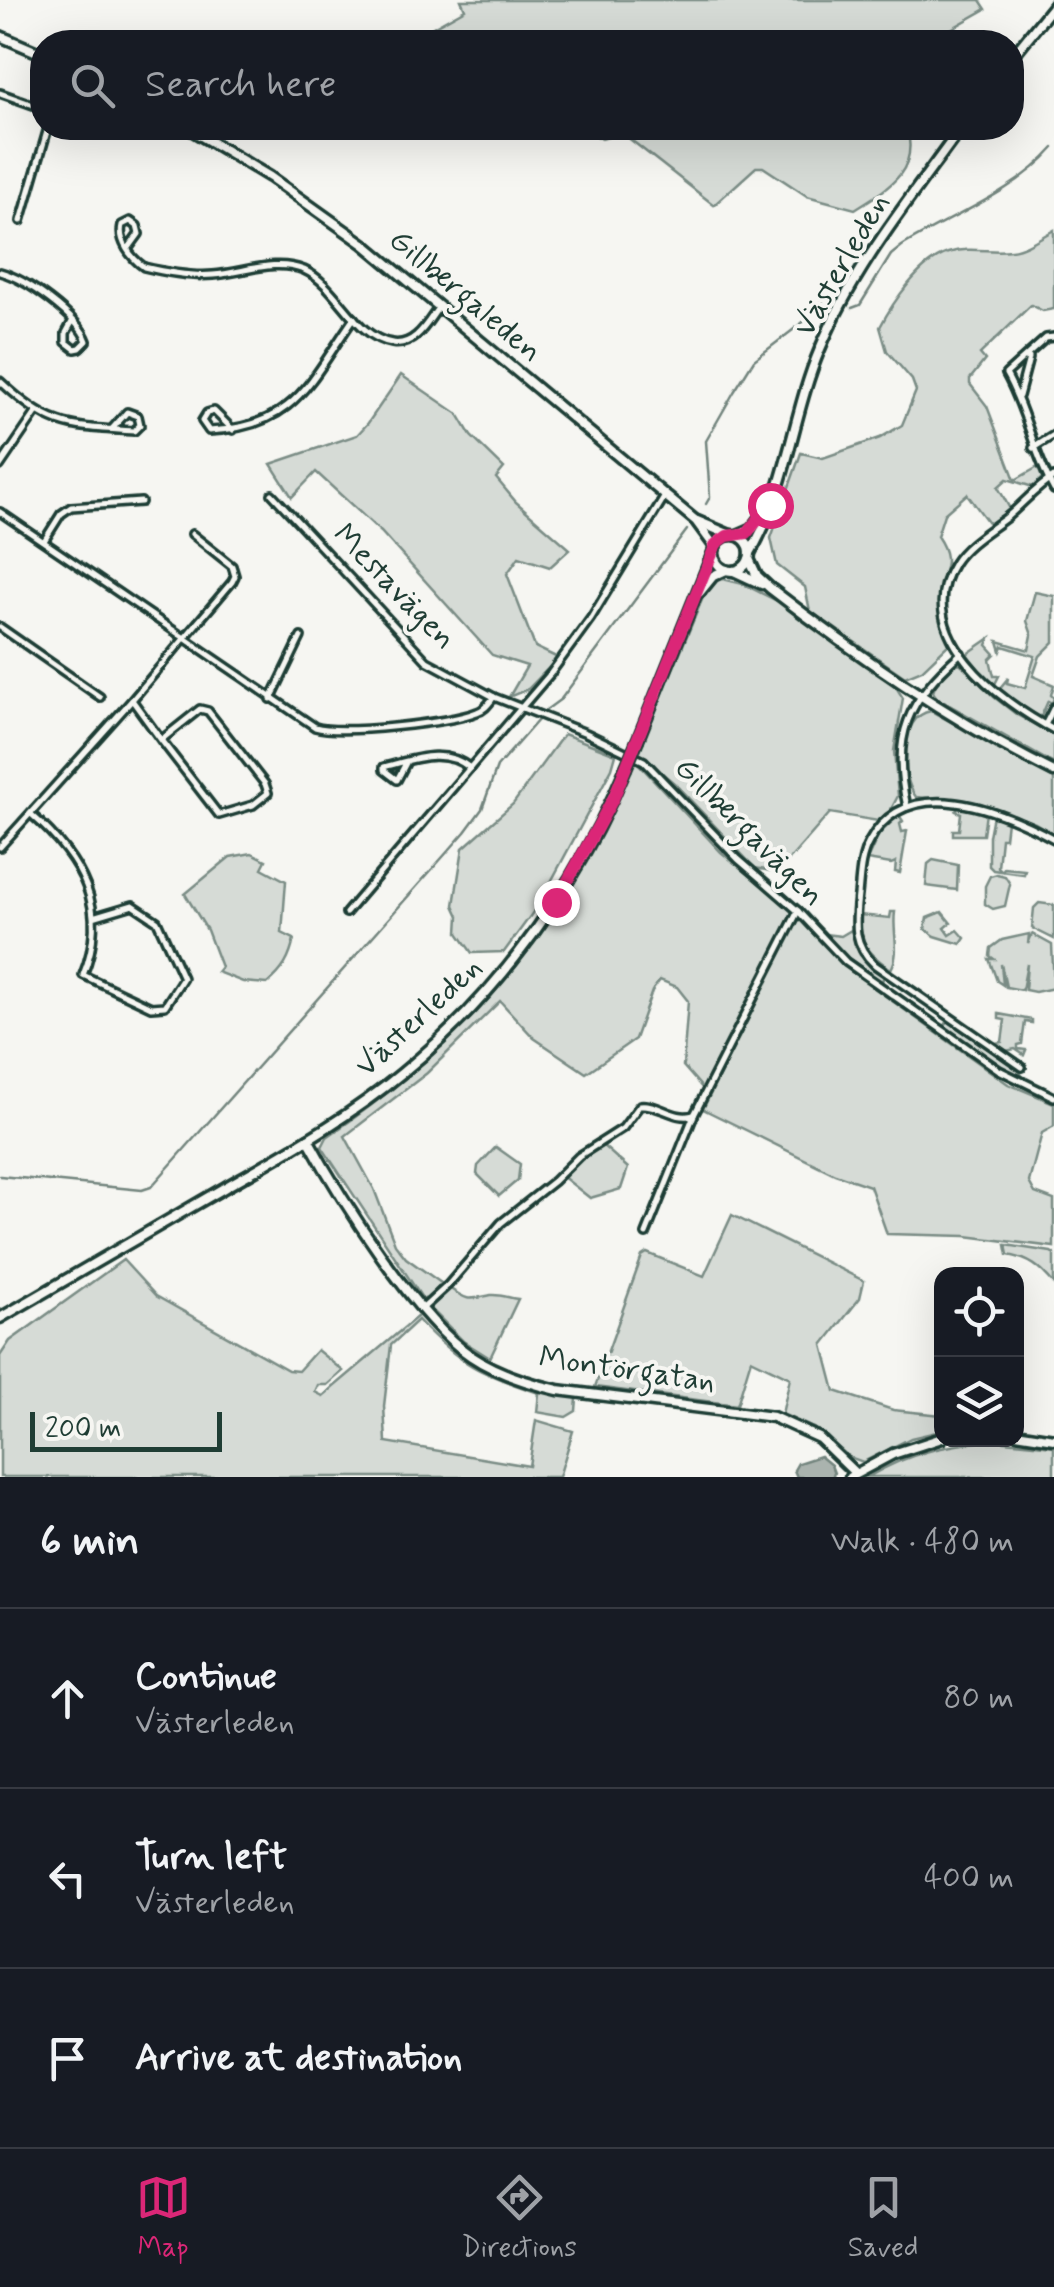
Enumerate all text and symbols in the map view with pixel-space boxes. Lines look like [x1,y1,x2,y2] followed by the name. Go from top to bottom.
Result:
[30,30,1024,140] search box
[65,58,120,113] icon: search
[145,61,336,110] text: Search here
[784,185,900,345] street label: Västerleden
[378,220,550,375] street label: Gillbergaleden
[748,483,794,529] route start
[323,515,465,659] street label: Mestavägen
[663,748,833,918] street label: Gillbergavägen
[534,880,580,926] route end
[346,947,492,1087] street label: Västerleden
[934,1267,1024,1447] map controls
[934,1267,1024,1357] button: locate
[536,1337,718,1406] street label: Montörgatan
[934,1357,1024,1447] button: layers
[30,1407,222,1452] scale bar
[45,1411,121,1448] text: 200 m
[40,1515,139,1570] text: 6 min
[831,1521,1014,1563] text: Walk · 480 m
[135,1653,277,1702] text: Continue
[40,1671,95,1726] icon: ahead
[944,1677,1014,1719] text: 80 m
[135,1702,295,1744] text: Västerleden
[135,1833,287,1882] text: Turn left
[40,1851,95,1906] icon: left
[924,1857,1014,1899] text: 400 m
[135,1882,295,1924] text: Västerleden
[40,2031,95,2086] icon: arrive
[135,2034,462,2083] text: Arrive at destination
[136,2170,191,2267] tab: Map
[462,2170,577,2267] tab: Directions
[848,2170,918,2267] tab: Saved

